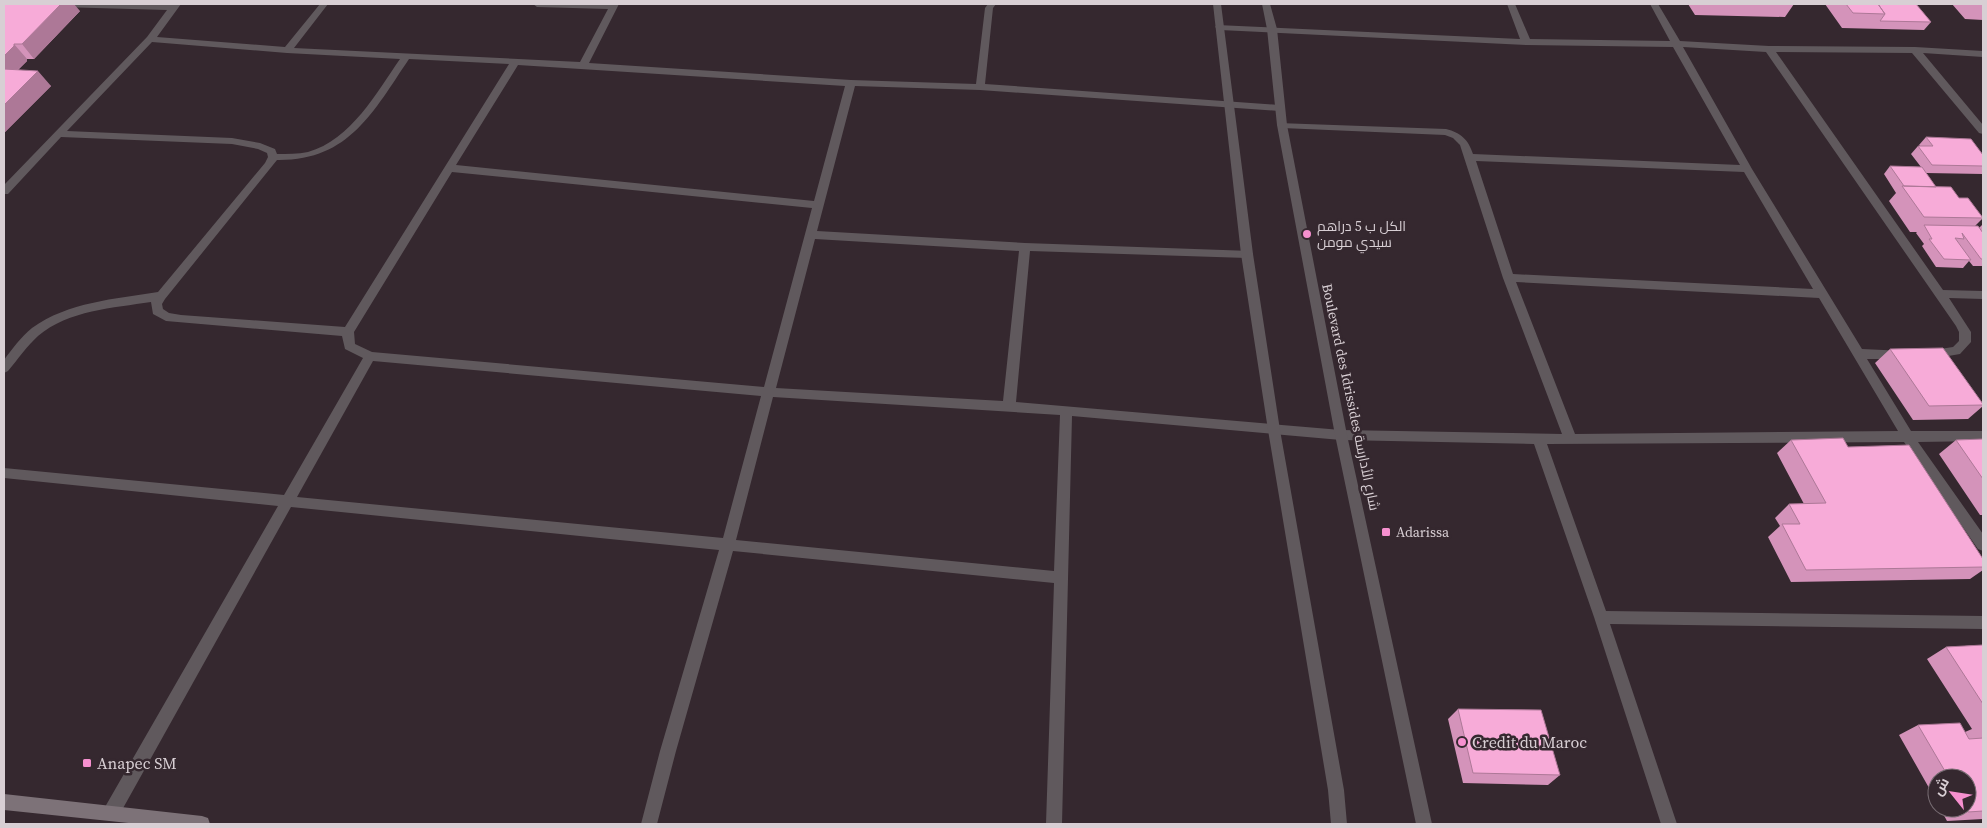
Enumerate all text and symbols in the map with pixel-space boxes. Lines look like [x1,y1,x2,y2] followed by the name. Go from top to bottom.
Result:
[1317,216,1406,254] place label: الكل ب 5 دراهم سيدي مومن
[1301,228,1313,240] marker: الكل ب 5 دراهم سيدي مومن
[1317,282,1385,512] street label: Boulevard des Idrissides شارع الأدارسة
[1396,522,1450,542] place label: Adarissa
[1380,526,1392,538] marker: Adarissa
[1472,731,1587,753] place label: Credit du Maroc
[1456,736,1468,748] marker: Credit du Maroc
[97,752,177,774] place label: Anapec SM
[81,757,93,769] marker: Anapec SM
[1927,768,1977,818] north arrow
[1928,774,1954,799] text: ش

